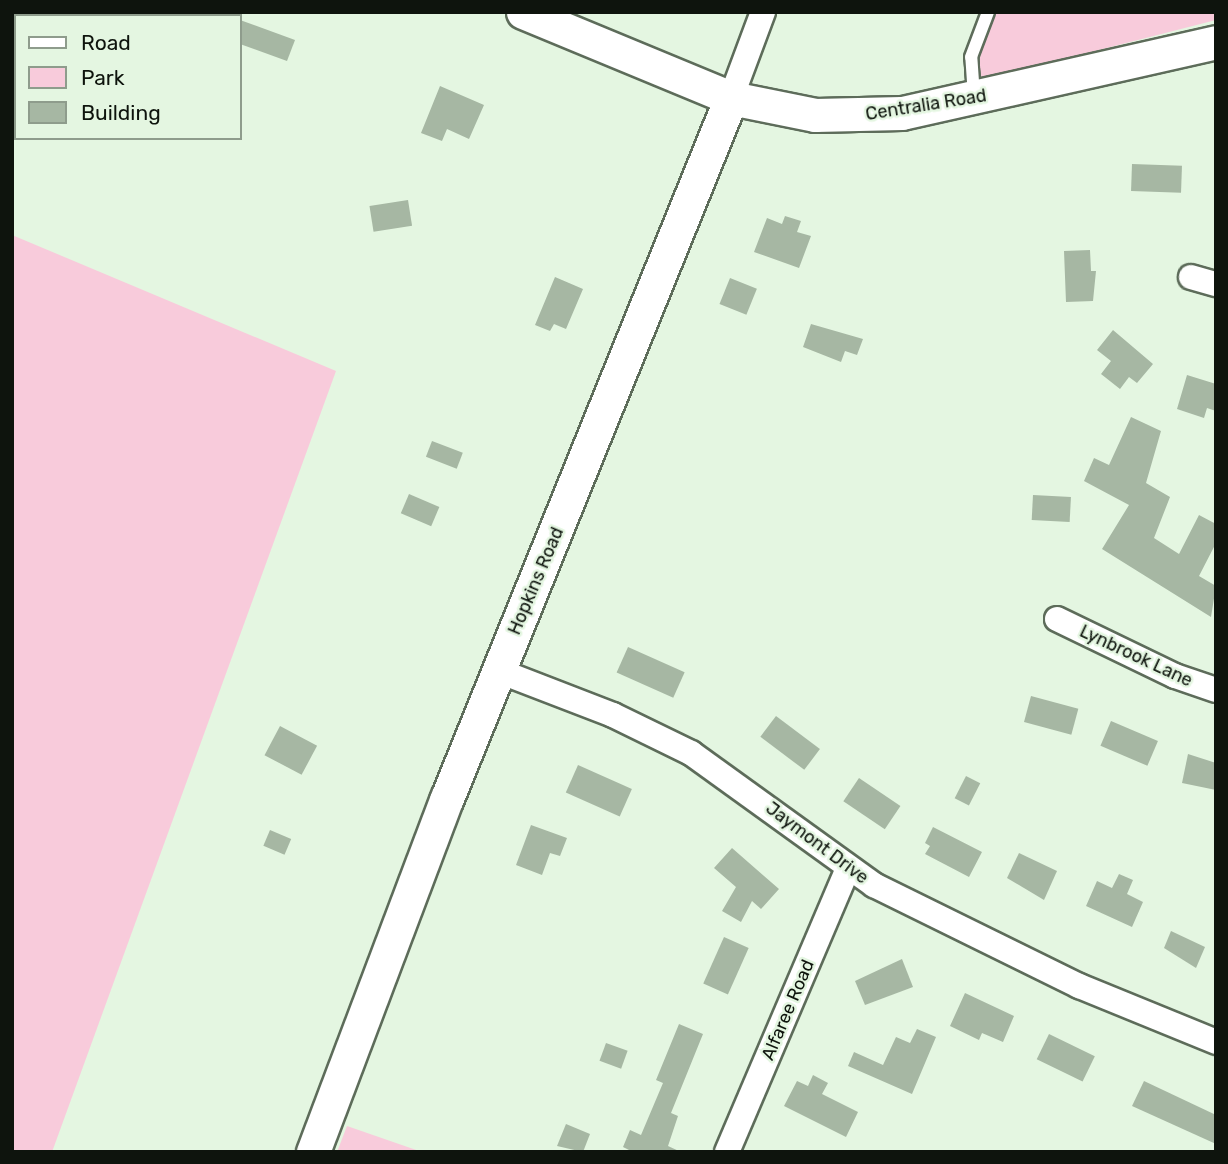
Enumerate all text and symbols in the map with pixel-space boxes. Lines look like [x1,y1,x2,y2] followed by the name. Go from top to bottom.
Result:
[14,14,242,140] legend
[81,30,131,55] text: Road
[81,65,125,90] text: Park
[864,85,988,125] street label: Centralia Road
[81,100,161,125] text: Building
[504,524,568,638] street label: Hopkins Road
[1076,620,1196,692] street label: Lynbrook Lane
[761,797,873,889] street label: Jaymont Drive
[757,957,819,1063] street label: Alfaree Road

